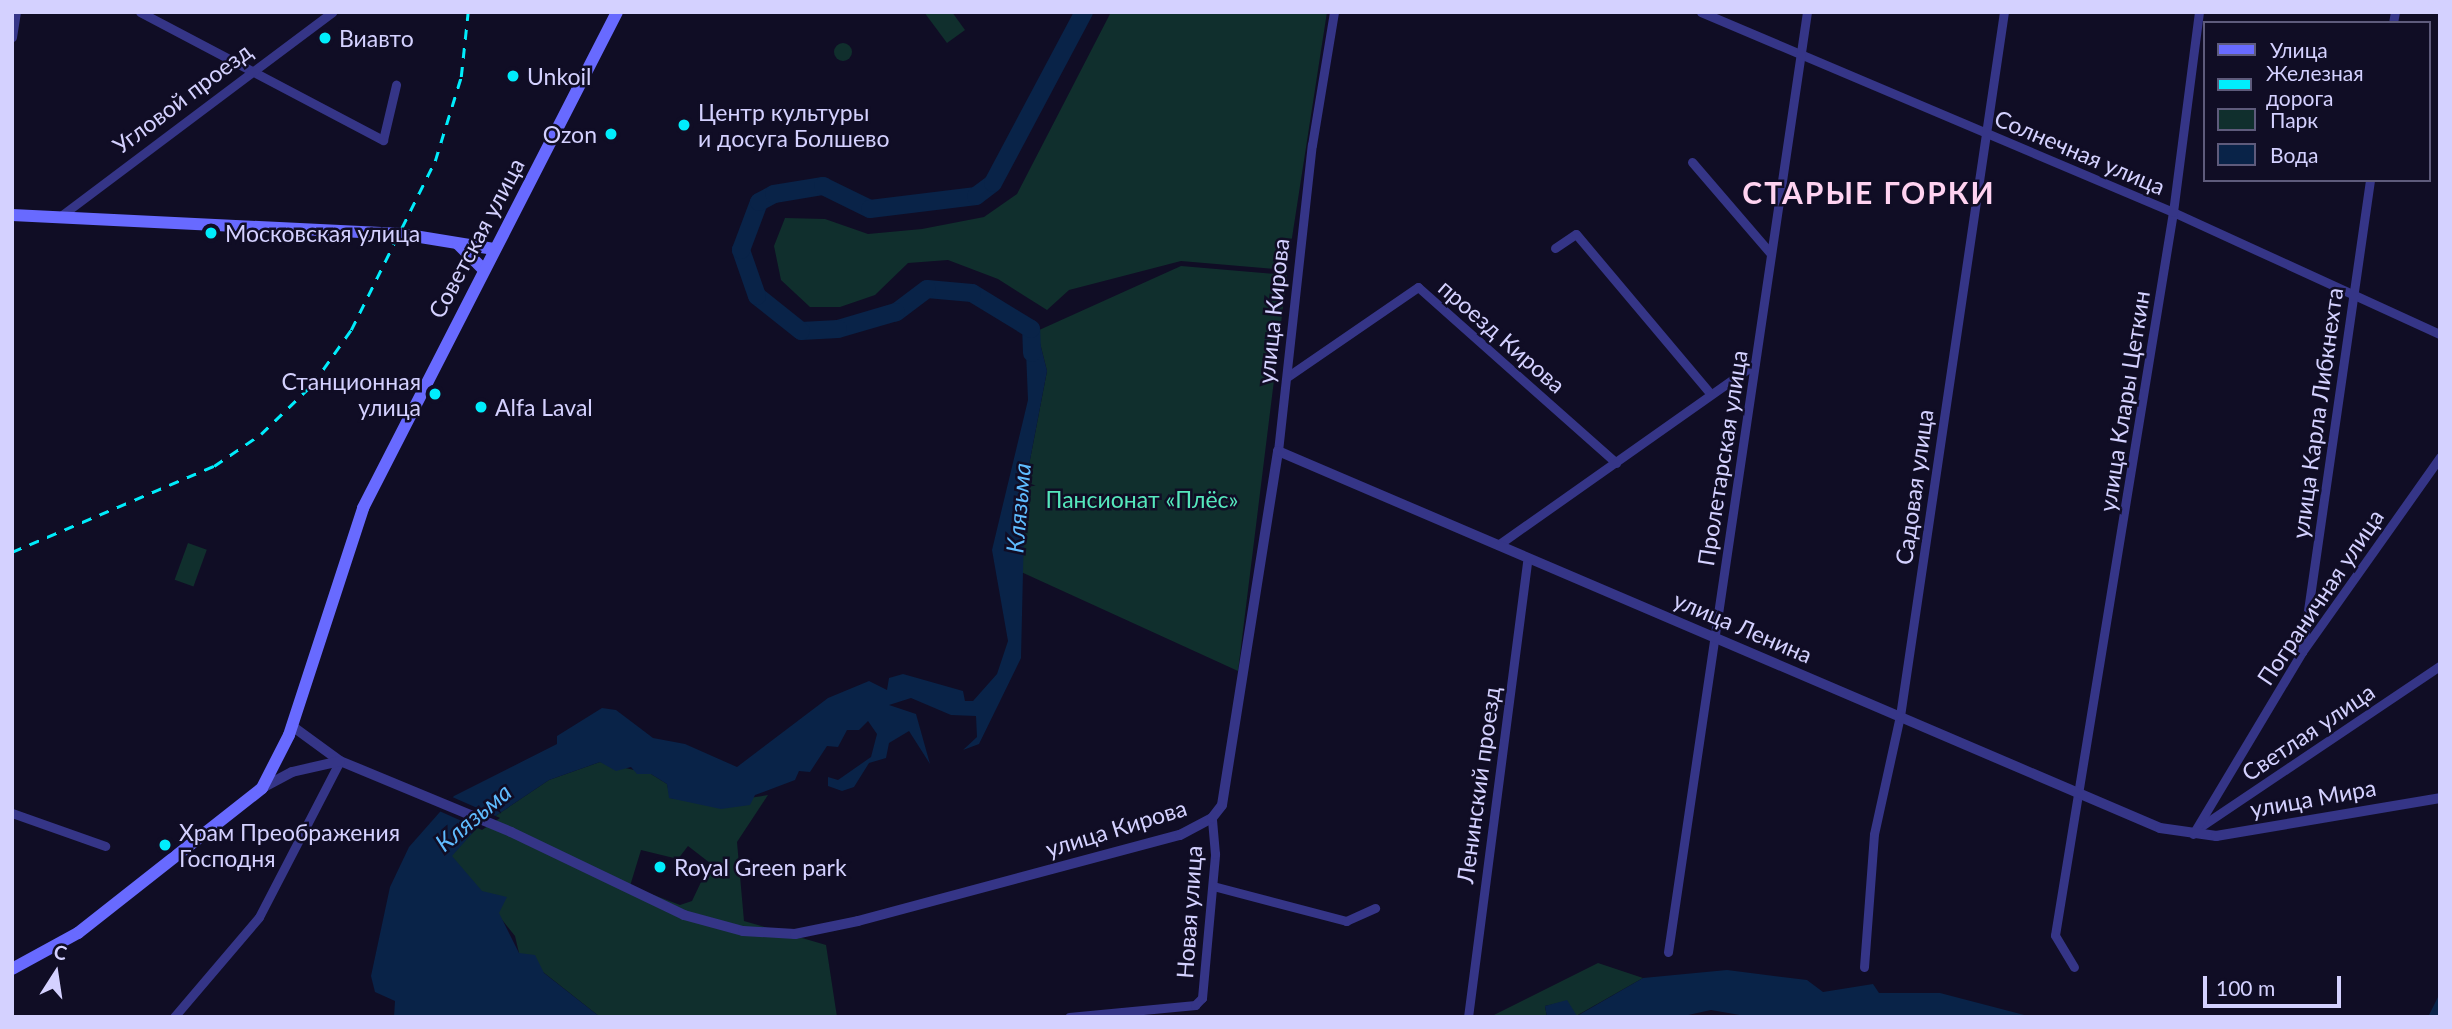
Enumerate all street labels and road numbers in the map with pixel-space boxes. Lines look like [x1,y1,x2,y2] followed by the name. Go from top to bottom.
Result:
[107,37,257,159] street label: Угловой проезд
[1991,104,2169,200] street label: Солнечная улица
[422,153,530,323] street label: Советская улица
[1252,237,1294,385] street label: улица Кирова
[1433,274,1571,398] street label: проезд Кирова
[2286,286,2348,540] street label: улица Карла Либкнехта
[2093,289,2155,513] street label: улица Клары Цеткин
[1691,348,1753,568] street label: Пролетарская улица
[1889,407,1939,567] street label: Садовая улица
[2251,504,2389,690] street label: Пограничная улица
[1670,585,1816,669] street label: улица Ленина
[2236,677,2380,787] street label: Светлая улица
[1451,685,1505,885] street label: Ленинский проезд
[2248,773,2378,823] street label: улица Мира
[1042,793,1190,863] street label: улица Кирова
[1171,845,1207,979] street label: Новая улица

